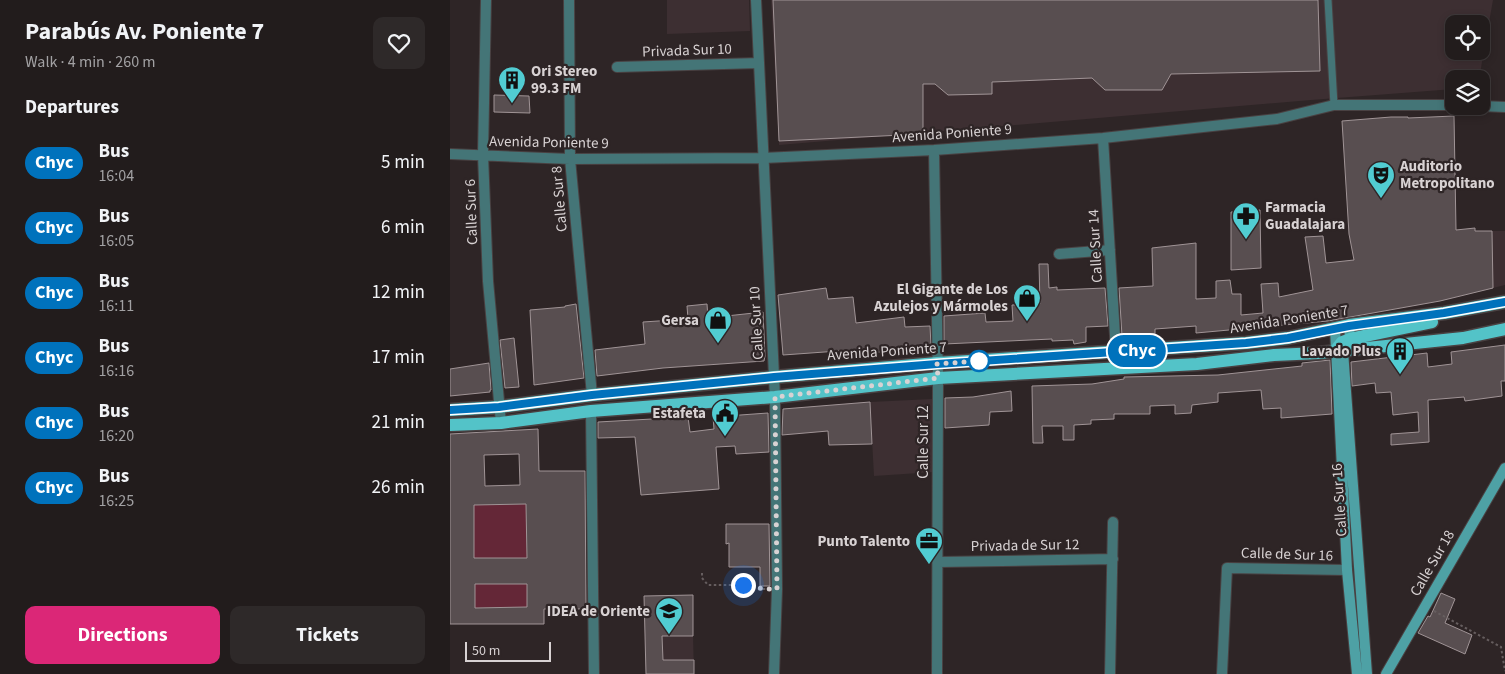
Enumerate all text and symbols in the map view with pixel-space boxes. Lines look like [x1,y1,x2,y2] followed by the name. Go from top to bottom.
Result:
[25,14,264,49] text: Parabús Av. Poniente 7
[1445,15,1490,115] map controls
[1445,15,1490,60] button: locate
[373,17,425,69] button: heart
[642,38,732,63] street label: Privada Sur 10
[25,51,156,73] text: Walk · 4 min · 260 m
[531,61,597,99] place label: Ori Stereo 99.3 FM
[497,65,527,104] building icon: Ori Stereo 99.3 FM
[1445,70,1490,115] button: layers
[25,94,119,121] text: Departures
[892,119,1013,148] street label: Avenida Poniente 9
[489,131,609,154] street label: Avenida Poniente 9
[98,138,129,165] text: Bus
[381,149,425,176] text: 5 min
[35,150,73,175] text: Chyc
[1399,156,1495,194] place label: Auditorio Metropolitano
[1366,160,1396,199] theatre icon: Auditorio Metropolitano
[98,165,134,187] text: 16:04
[546,165,573,233] street label: Calle Sur 8
[460,179,483,245] street label: Calle Sur 6
[1265,197,1345,235] place label: Farmacia Guadalajara
[1231,201,1261,240] pharmacy icon: Farmacia Guadalajara
[98,203,129,230] text: Bus
[1083,208,1108,283] street label: Calle Sur 14
[381,214,425,241] text: 6 min
[35,215,73,240] text: Chyc
[98,230,134,252] text: 16:05
[98,268,129,295] text: Bus
[371,279,425,306] text: 12 min
[873,279,1008,317] place label: El Gigante de Los Azulejos y Mármoles
[35,280,73,305] text: Chyc
[1012,283,1042,322] shop icon: El Gigante de Los Azulejos y Mármoles
[744,286,769,360] street label: Calle Sur 10
[98,295,134,317] text: 16:11
[1228,300,1350,339] street label: Avenida Poniente 7
[703,305,733,344] shop icon: Gersa
[661,310,699,331] place label: Gersa
[98,333,129,360] text: Bus
[1102,335,1172,367] line badge: Chyc
[1385,336,1415,375] building icon: Lavado Plus
[827,337,948,366] street label: Avenida Poniente 7
[1118,338,1156,363] text: Chyc
[1302,341,1381,362] place label: Lavado Plus
[371,344,425,371] text: 17 min
[35,345,73,370] text: Chyc
[968,350,990,372] unlabelled marker
[98,360,134,382] text: 16:16
[98,398,129,425] text: Bus
[710,398,740,437] public building icon: Estafeta
[652,403,706,424] place label: Estafeta
[913,405,934,479] street label: Calle Sur 12
[371,409,425,436] text: 21 min
[35,410,73,435] text: Chyc
[98,425,134,447] text: 16:20
[98,463,129,490] text: Bus
[1326,463,1353,537] street label: Calle Sur 16
[371,474,425,501] text: 26 min
[35,475,73,500] text: Chyc
[98,490,134,512] text: 16:25
[914,526,944,565] office icon: Punto Talento
[1405,526,1460,600] street label: Calle Sur 18
[817,531,910,552] place label: Punto Talento
[971,534,1079,557] street label: Privada de Sur 12
[1241,542,1333,567] street label: Calle de Sur 16
[731,573,756,598] your location
[654,596,684,635] school or university icon: IDEA de Oriente
[547,601,650,622] place label: IDEA de Oriente
[25,606,220,664] button: Directions
[230,606,425,664] button: Tickets
[465,639,551,662] scale bar
[472,641,500,661] text: 50 m

